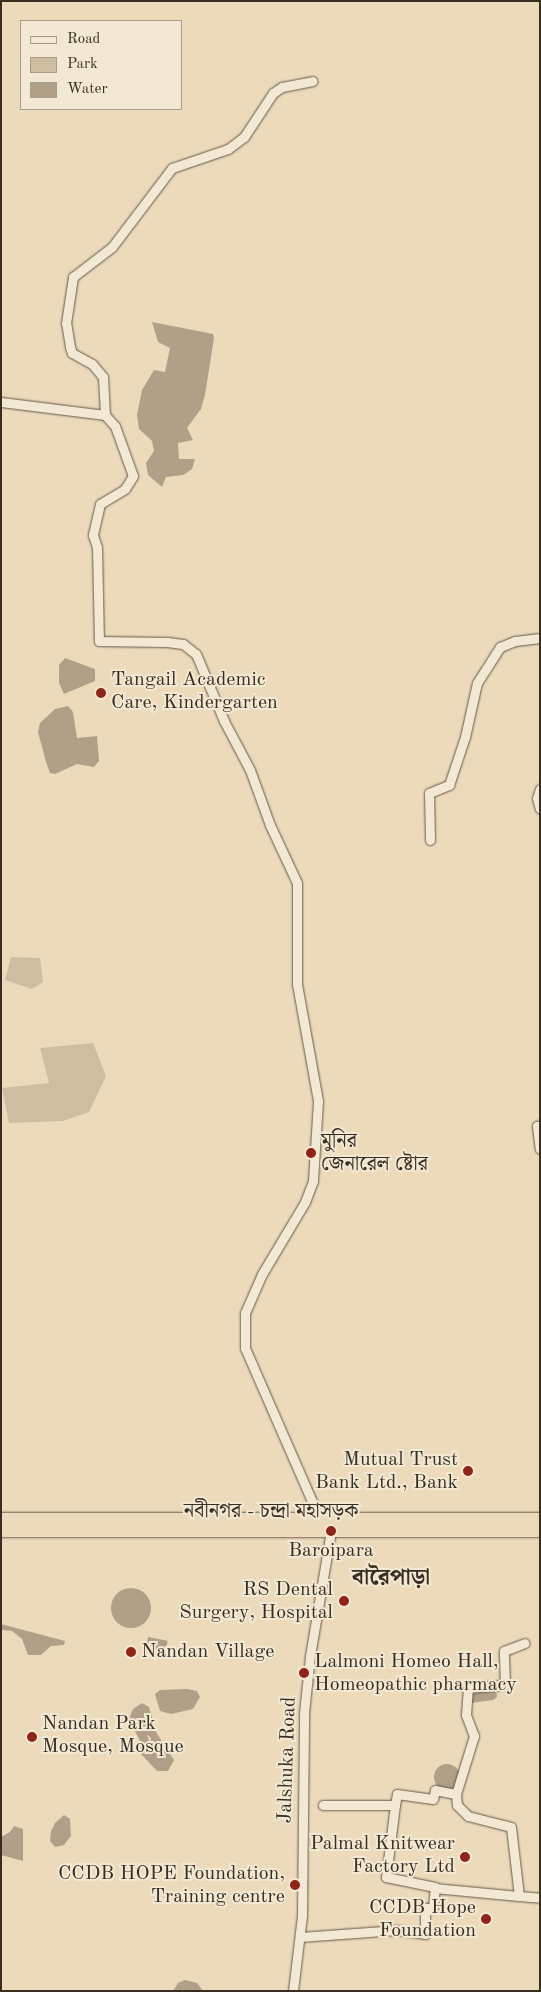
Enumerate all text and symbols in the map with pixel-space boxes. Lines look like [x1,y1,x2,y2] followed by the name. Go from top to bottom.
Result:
[20,20,182,110] legend
[67,32,100,47] text: Road
[67,57,98,72] text: Park
[67,82,108,97] text: Water
[111,669,278,716] place label: Tangail Academic Care, Kindergarten
[95,687,107,699] marker: Tangail Academic Care, Kindergarten
[321,1130,428,1177] place label: মুনির জেনারেল ষ্টোর
[305,1147,317,1159] marker: মুনির জেনারেল ষ্টোর
[315,1448,458,1495] place label: Mutual Trust Bank Ltd., Bank
[462,1465,474,1477] marker: Mutual Trust Bank Ltd., Bank
[184,1500,358,1524] street label: নবীনগর - চন্দ্রা মহাসড়ক
[325,1525,337,1537] marker: Baroipara
[288,1539,374,1563] place label: Baroipara
[352,1566,430,1592] district label: বারৈপাড়া
[179,1578,333,1625] place label: RS Dental Surgery, Hospital
[337,1594,351,1608] marker: RS Dental Surgery, Hospital
[141,1640,274,1664] place label: Nandan Village
[125,1646,137,1658] marker: Nandan Village
[314,1650,517,1697] place label: Lalmoni Homeo Hall, Homeopathic pharmacy
[298,1667,310,1679] marker: Lalmoni Homeo Hall, Homeopathic pharmacy
[274,1696,302,1824] street label: Jalshuka Road
[42,1713,184,1760] place label: Nandan Park Mosque, Mosque
[26,1731,38,1743] marker: Nandan Park Mosque, Mosque
[310,1833,455,1880] place label: Palmal Knitwear Factory Ltd
[459,1851,471,1863] marker: Palmal Knitwear Factory Ltd
[58,1862,285,1909] place label: CCDB HOPE Foundation, Training centre
[289,1879,301,1891] marker: CCDB HOPE Foundation, Training centre
[369,1896,476,1943] place label: CCDB Hope Foundation
[480,1913,492,1925] marker: CCDB Hope Foundation

